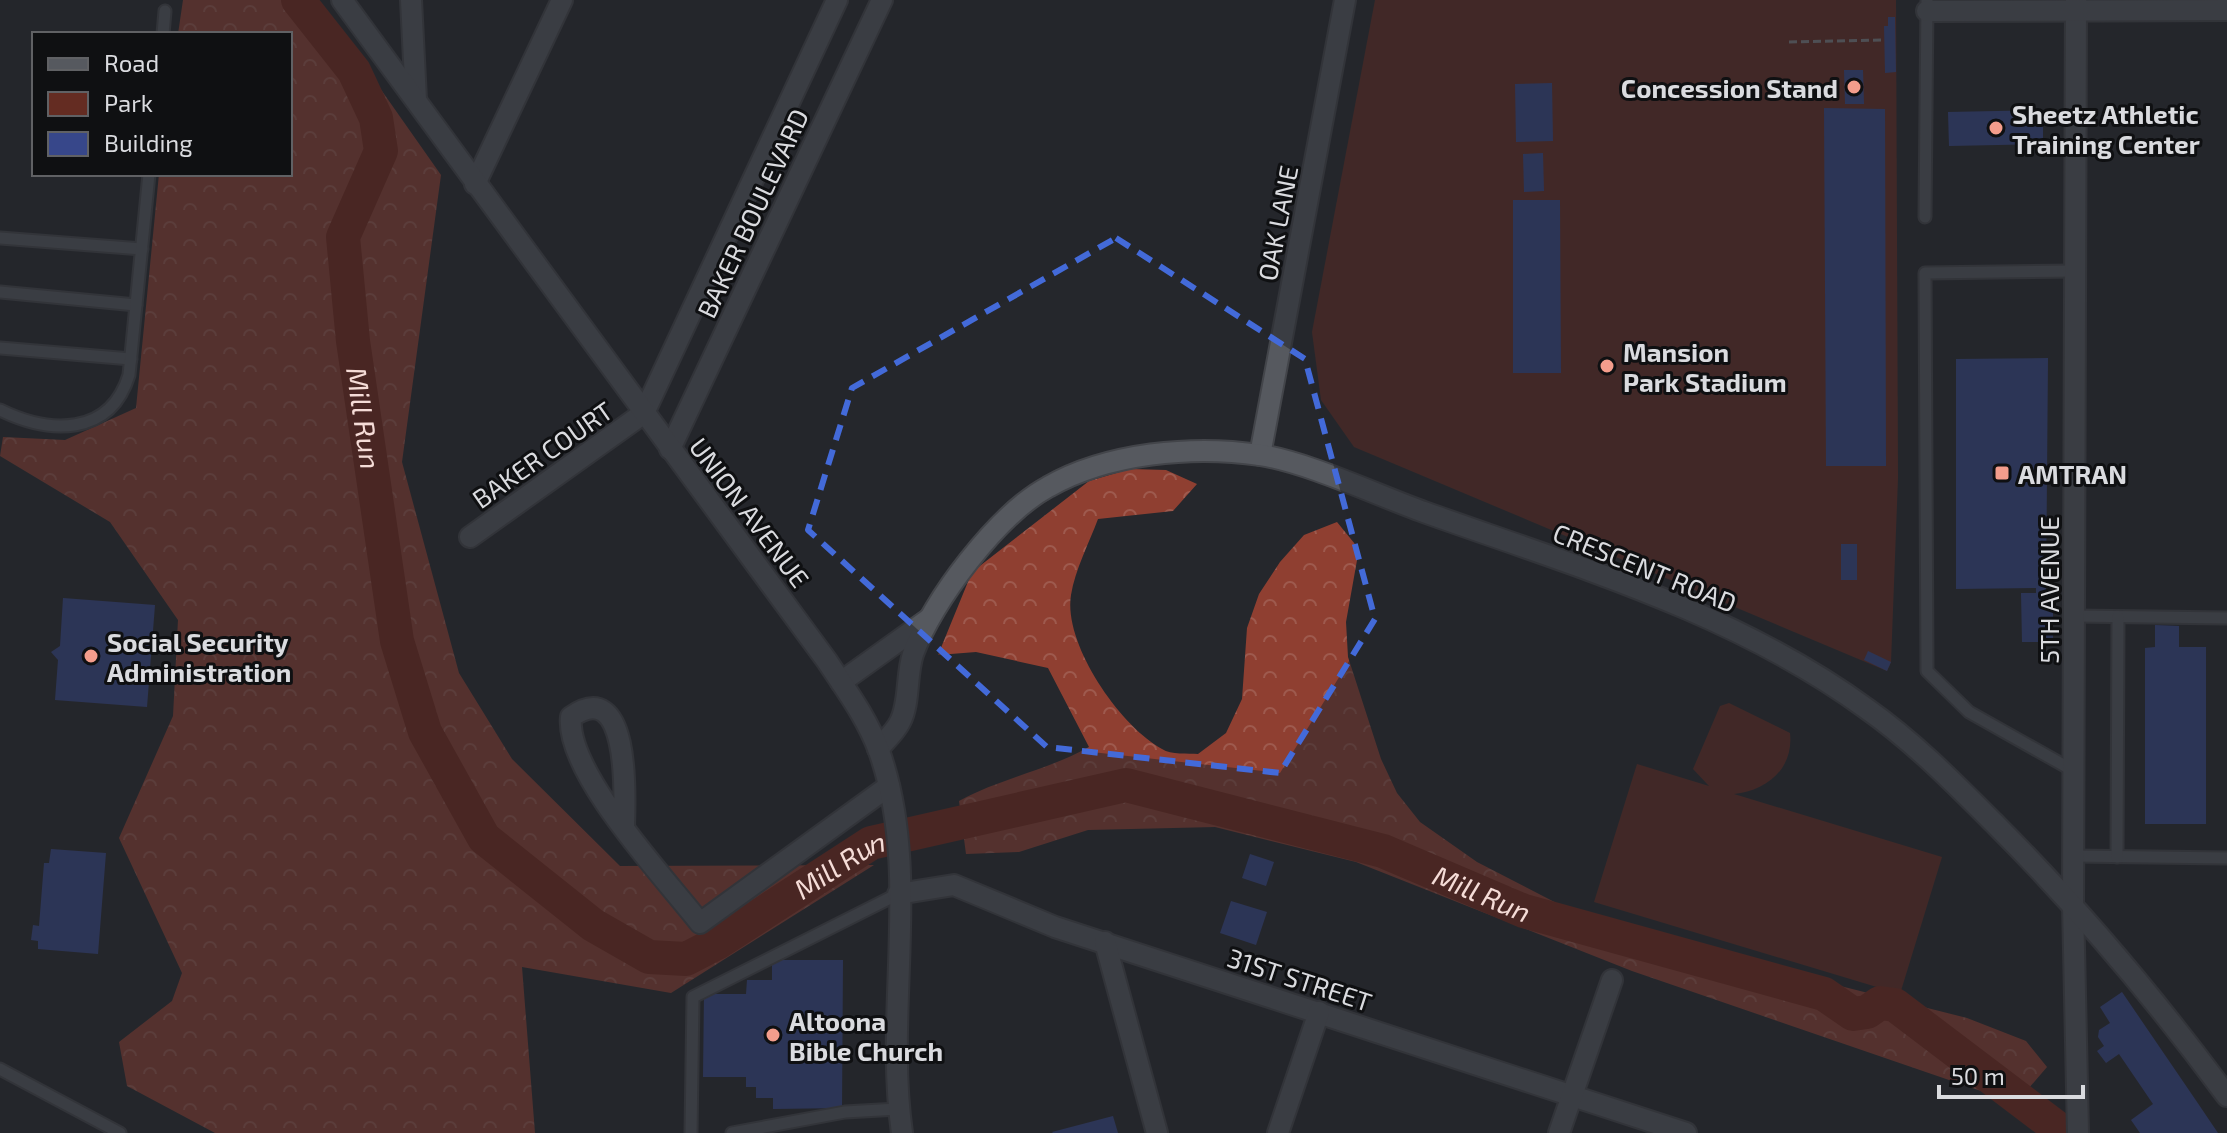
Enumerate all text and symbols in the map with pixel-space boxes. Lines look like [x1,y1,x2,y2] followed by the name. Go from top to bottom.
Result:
[32,32,292,176] legend
[104,48,159,77] text: Road
[1621,72,1838,103] place label: Concession Stand
[1845,78,1863,96] marker: Concession Stand
[104,88,153,117] text: Park
[2012,98,2200,159] place label: Sheetz Athletic Training Center
[690,104,814,322] street label: BAKER BOULEVARD
[1987,119,2005,137] marker: Sheetz Athletic Training Center
[104,128,193,157] text: Building
[1251,163,1303,283] street label: OAK LANE
[1623,336,1787,397] place label: Mansion Park Stadium
[1598,357,1616,375] marker: Mansion Park Stadium
[340,365,389,471] water label: Mill Run
[466,394,618,514] street label: BAKER COURT
[684,431,816,593] street label: UNION AVENUE
[2018,458,2127,489] place label: AMTRAN
[1993,464,2011,482] marker: AMTRAN
[1549,516,1741,618] street label: CRESCENT ROAD
[2033,516,2064,664] street label: 5TH AVENUE
[107,626,292,687] place label: Social Security Administration
[82,647,100,665] marker: Social Security Administration
[787,823,888,906] water label: Mill Run
[1428,857,1536,929] water label: Mill Run
[1224,941,1376,1017] street label: 31ST STREET
[789,1005,943,1066] place label: Altoona Bible Church
[764,1026,782,1044] marker: Altoona Bible Church
[1939,1049,2083,1099] scale bar
[1951,1061,2005,1090] text: 50 m

